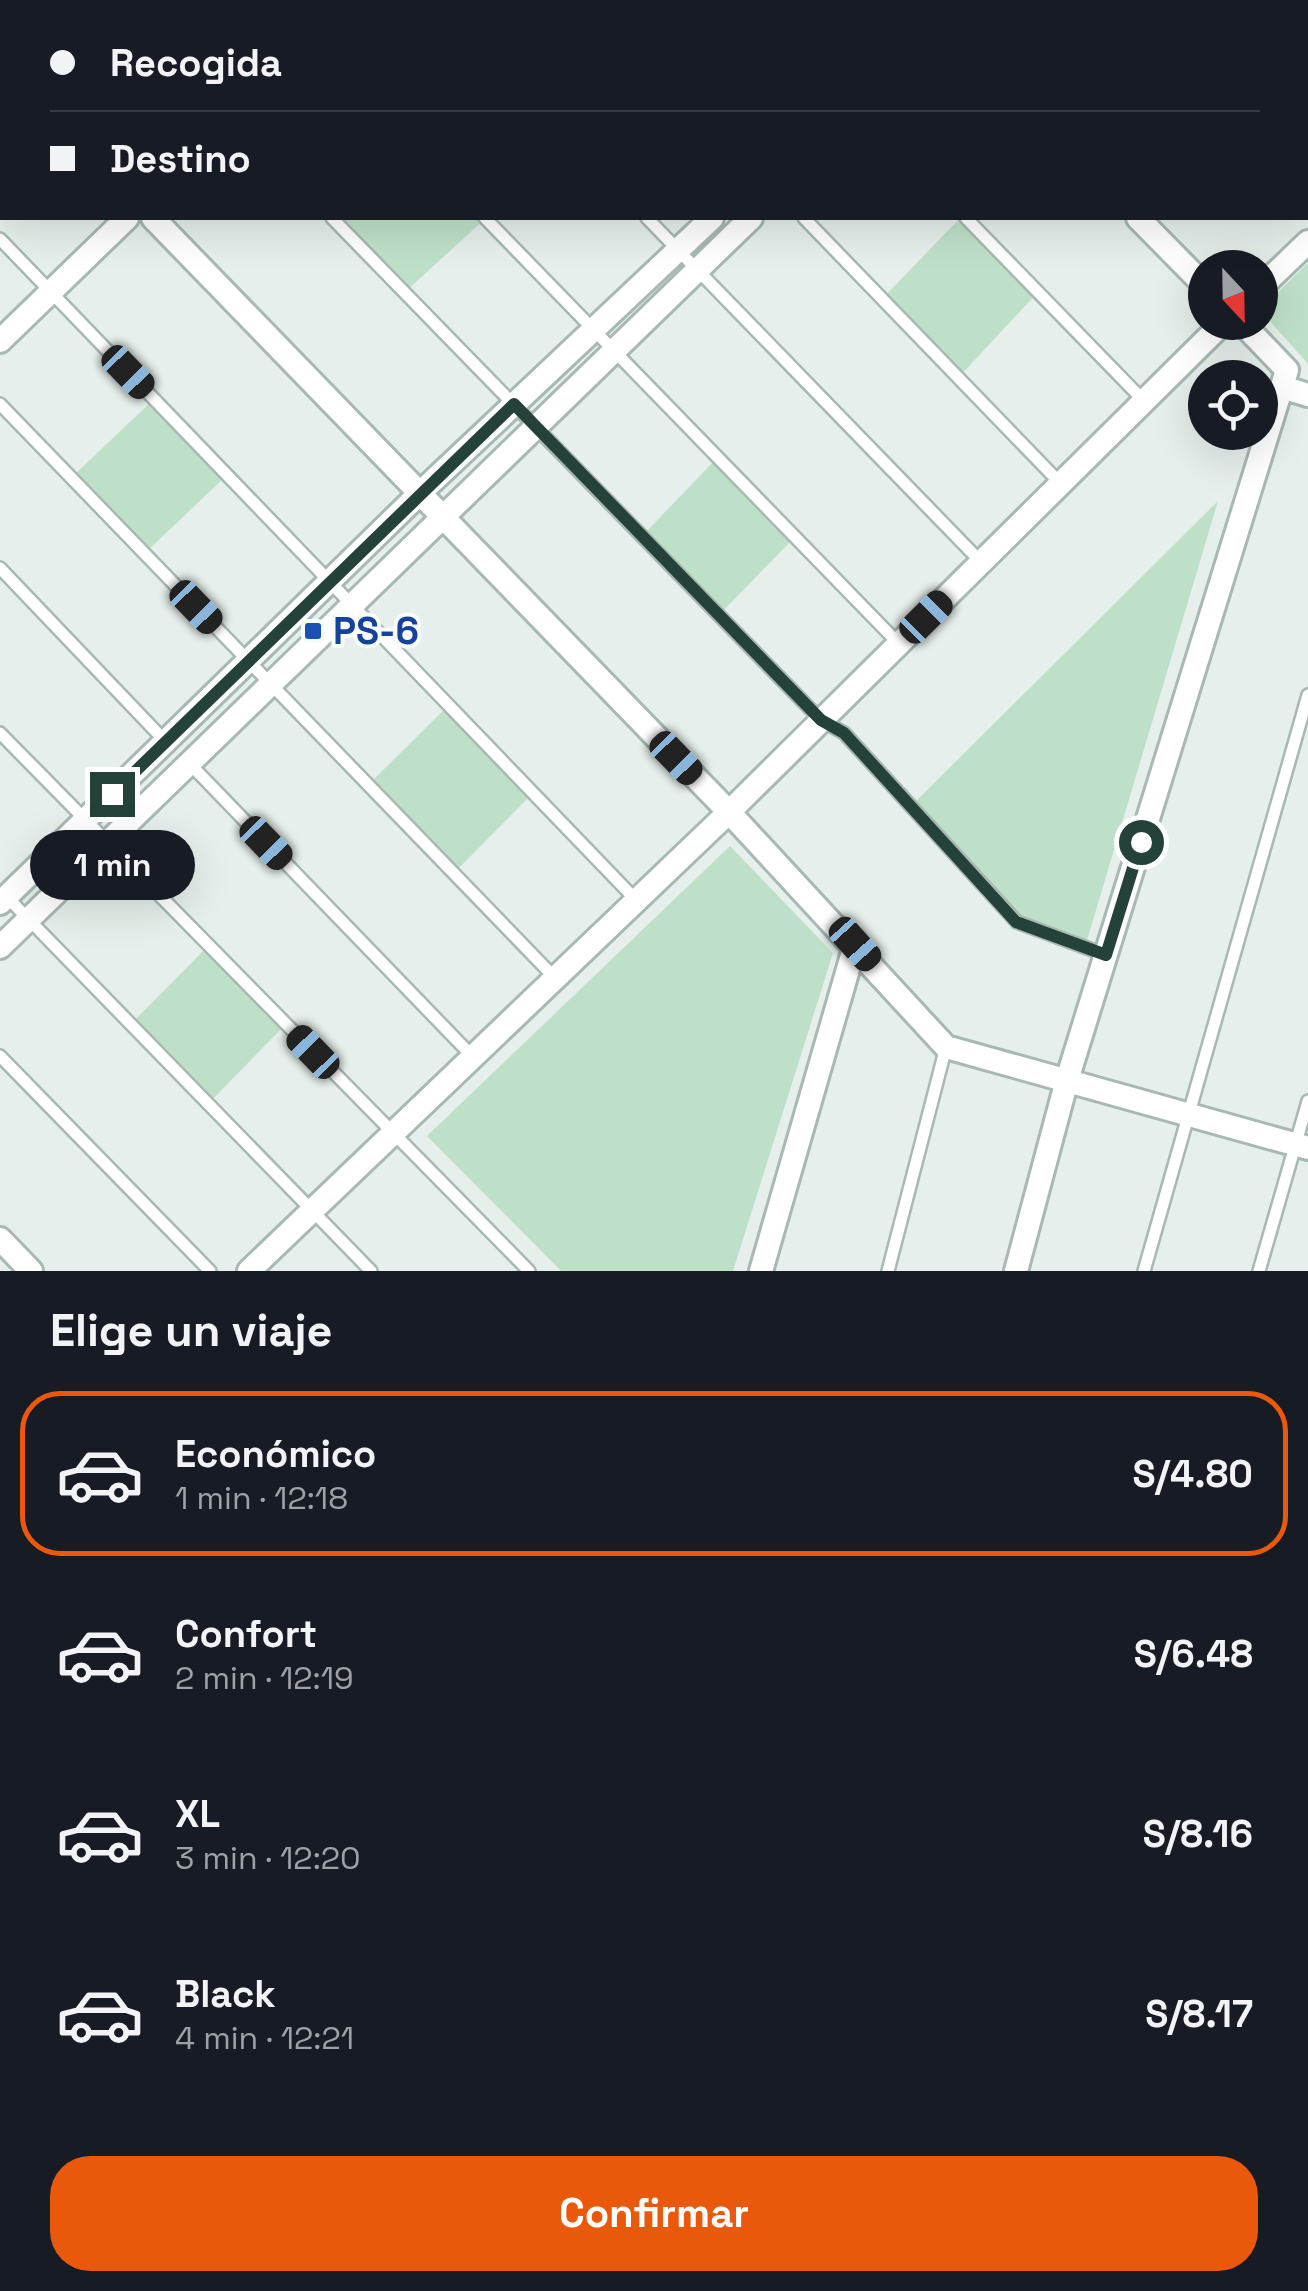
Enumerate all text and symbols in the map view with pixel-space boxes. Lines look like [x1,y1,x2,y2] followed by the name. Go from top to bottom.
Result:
[110,39,282,87] text: Recogida
[110,135,251,183] text: Destino
[1188,250,1278,340] north arrow
[1188,250,1278,450] map controls
[96,340,160,404] car
[1188,360,1278,450] button: locate
[164,575,228,639] car
[894,585,958,649] car
[333,607,419,655] place label: PS-6
[302,620,324,642] marker: PS-6
[644,726,708,790] car
[90,772,135,817] route end
[234,811,298,875] car
[1119,820,1164,865] route start
[29,829,194,899] callout: 1 min
[73,845,152,885] text: 1 min
[824,912,886,976] car
[281,1020,345,1084] car
[50,1302,333,1359] text: Elige un viaje
[55,1429,145,1519] icon: car
[175,1430,376,1478] text: Económico
[1133,1450,1253,1498] text: S/4.80
[175,1478,348,1518] text: 1 min · 12:18
[55,1609,145,1699] icon: car
[175,1610,317,1658] text: Confort
[1134,1630,1253,1678] text: S/6.48
[175,1658,354,1698] text: 2 min · 12:19
[55,1789,145,1879] icon: car
[175,1790,220,1838] text: XL
[1143,1810,1253,1858] text: S/8.16
[175,1838,361,1878] text: 3 min · 12:20
[55,1969,145,2059] icon: car
[175,1970,276,2018] text: Black
[1145,1990,1253,2038] text: S/8.17
[175,2018,354,2058] text: 4 min · 12:21
[50,2156,1258,2271] button: Confirmar

